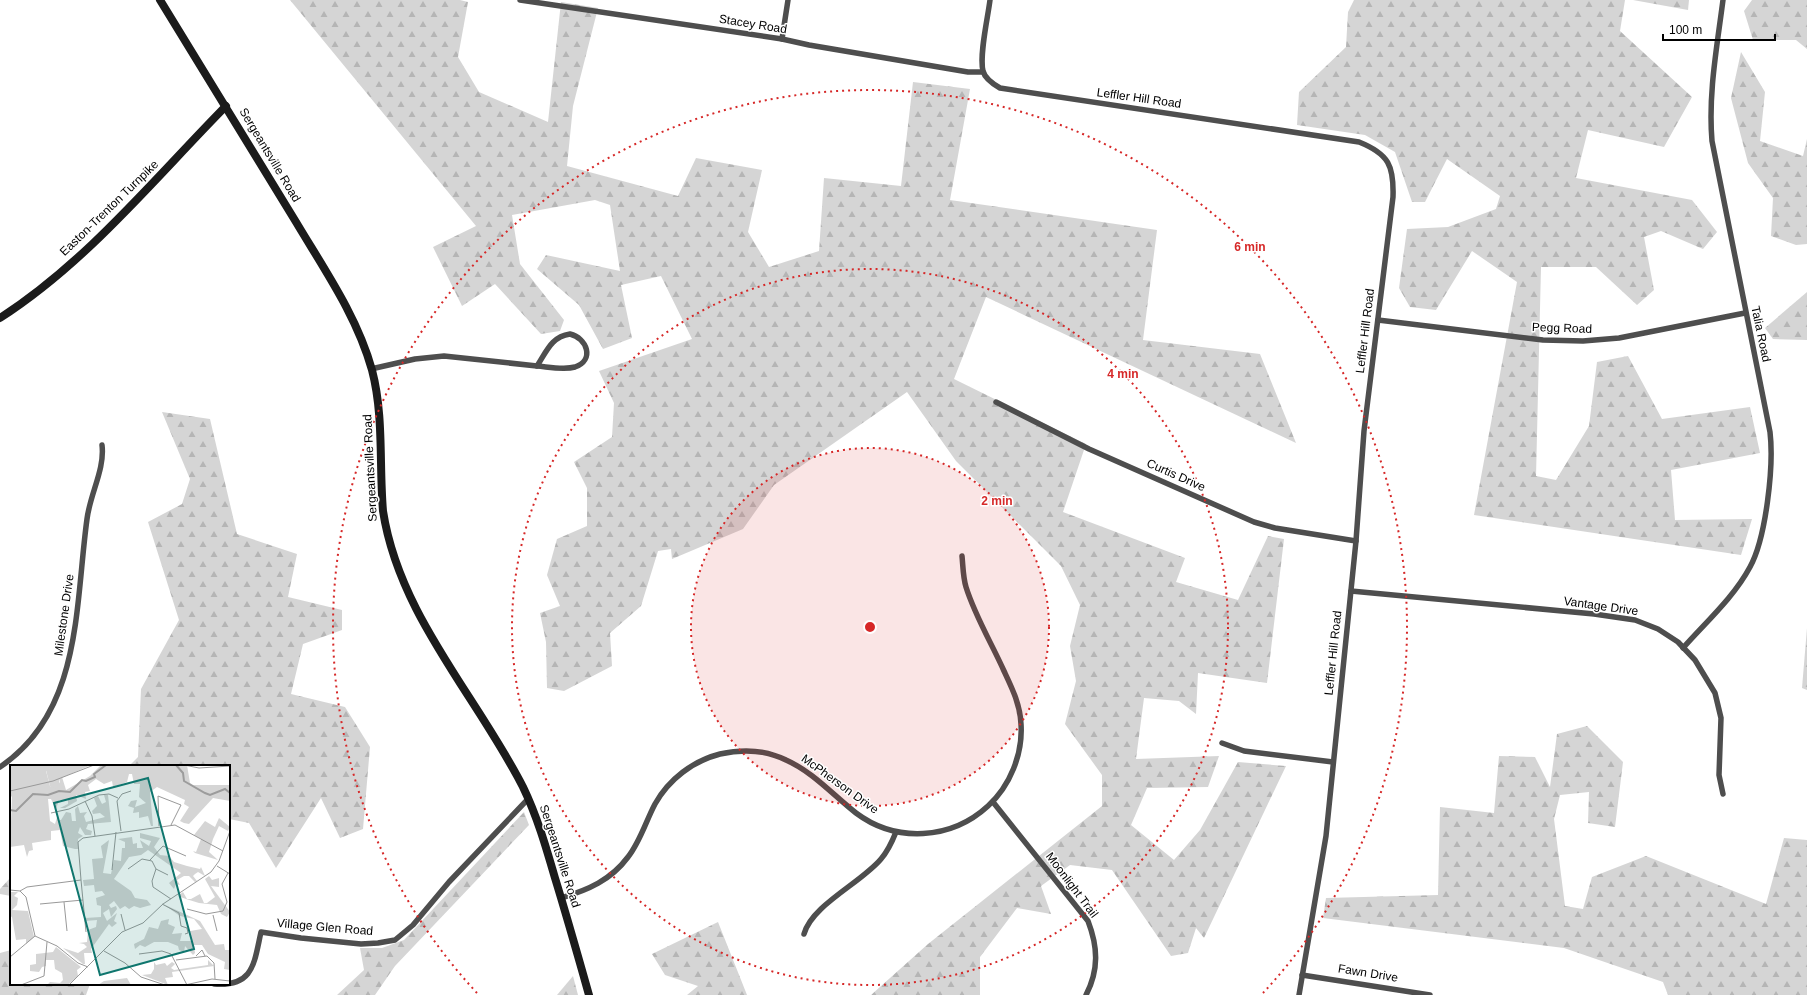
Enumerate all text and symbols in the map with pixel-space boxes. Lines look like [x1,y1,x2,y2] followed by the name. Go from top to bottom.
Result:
[718,12,788,36] street label: Stacey Road
[1663,16,1775,42] scale bar
[1669,23,1702,37] text: 100 m
[1096,85,1182,111] street label: Leffler Hill Road
[236,105,304,205] street label: Sergeantsville Road
[57,157,161,259] street label: Easton-Trenton Turnpike
[1234,240,1266,254] text: 6 min
[1353,288,1377,374] street label: Leffler Hill Road
[1748,305,1774,363] street label: Talia Road
[1532,320,1592,336] street label: Pegg Road
[1107,367,1139,381] text: 4 min
[360,414,380,522] street label: Sergeantsville Road
[1145,456,1208,494] street label: Curtis Drive
[981,494,1013,508] text: 2 min
[51,573,77,657] street label: Milestone Drive
[1563,594,1640,618] street label: Vantage Drive
[1322,610,1344,696] street label: Leffler Hill Road
[863,620,877,634] centre of rings
[799,751,882,817] street label: McPherson Drive
[10,765,230,985] inset map
[537,803,583,909] street label: Sergeantsville Road
[1043,850,1101,920] street label: Moonlight Trail
[276,916,374,938] street label: Village Glen Road
[1337,961,1399,985] street label: Fawn Drive

